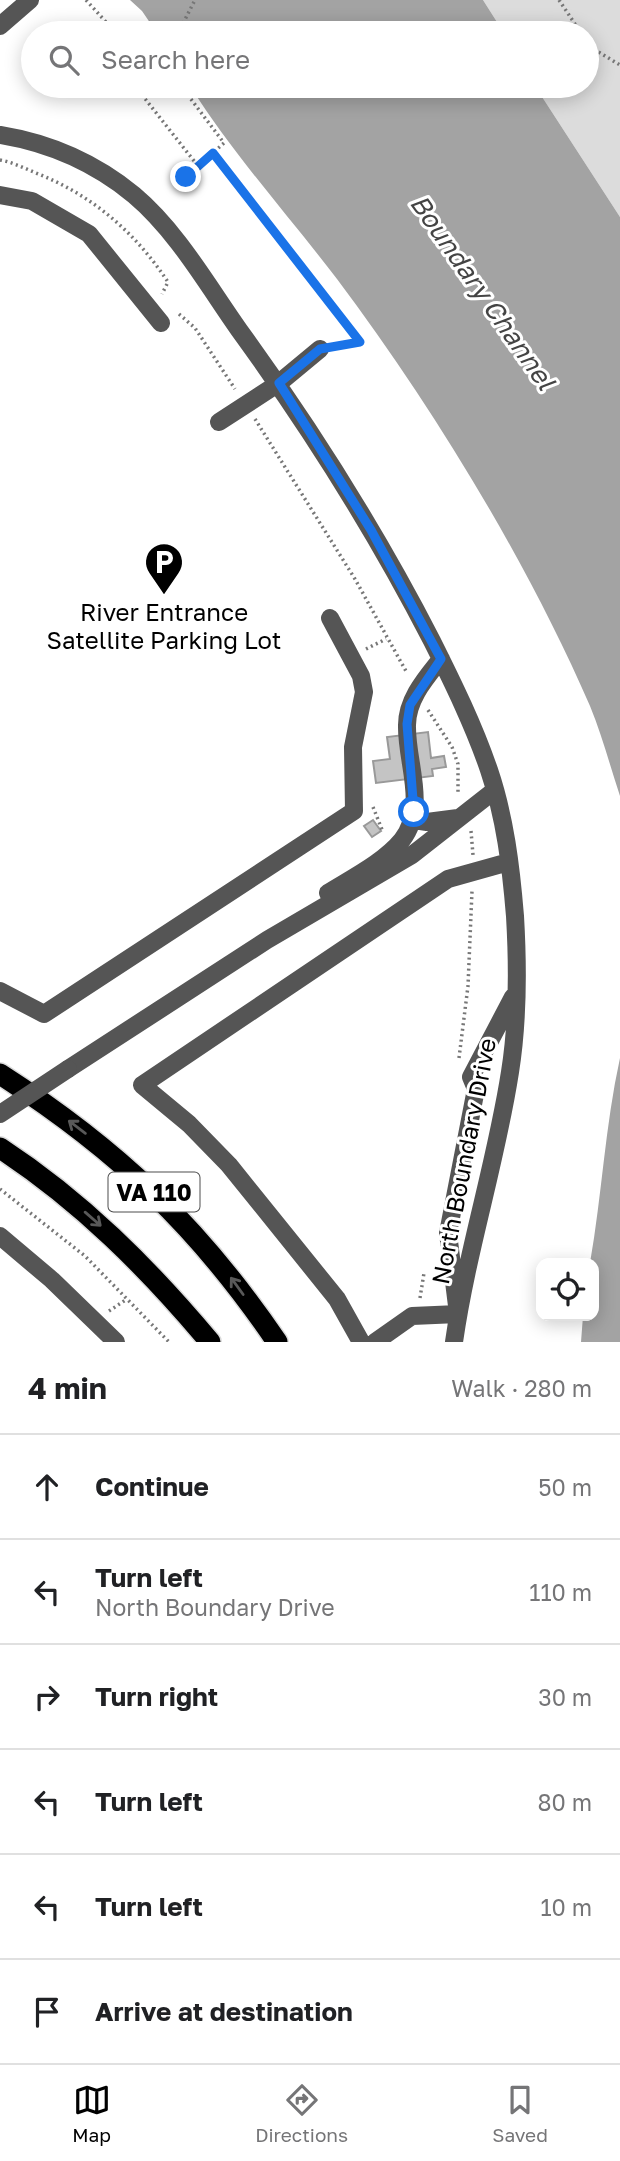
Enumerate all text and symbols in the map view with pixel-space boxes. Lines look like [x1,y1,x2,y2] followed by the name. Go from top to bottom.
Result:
[21,21,599,98] search box
[45,41,83,79] icon: search
[101,44,250,75] text: Search here
[170,161,201,192] route end
[404,188,563,397] water label: Boundary Channel
[143,541,185,596] parking icon: River Entrance Satellite Parking Lot
[47,597,281,654] place label: River Entrance Satellite Parking Lot
[398,796,429,827] route start
[425,1036,501,1286] street label: North Boundary Drive
[68,1119,86,1134] one-way arrow
[108,1172,200,1212] road number: VA 110
[84,1211,102,1227] one-way arrow
[536,1258,599,1321] map controls
[536,1258,599,1321] button: locate
[230,1277,245,1296] one-way arrow
[28,1370,107,1406] text: 4 min
[451,1374,592,1402] text: Walk · 280 m
[28,1468,66,1506] icon: ahead
[95,1471,209,1502] text: Continue
[538,1473,592,1501] text: 50 m
[95,1562,203,1593] text: Turn left
[28,1573,66,1611] icon: left
[529,1578,592,1606] text: 110 m
[95,1593,335,1621] text: North Boundary Drive
[28,1678,66,1716] icon: right
[95,1681,218,1712] text: Turn right
[538,1683,592,1711] text: 30 m
[28,1783,66,1821] icon: left
[95,1786,203,1817] text: Turn left
[538,1788,592,1816] text: 80 m
[28,1888,66,1926] icon: left
[95,1891,203,1922] text: Turn left
[540,1893,592,1921] text: 10 m
[28,1993,66,2031] icon: arrive
[95,1996,353,2027] text: Arrive at destination
[72,2081,111,2146] tab: Map
[255,2081,348,2146] tab: Directions
[492,2081,548,2146] tab: Saved

